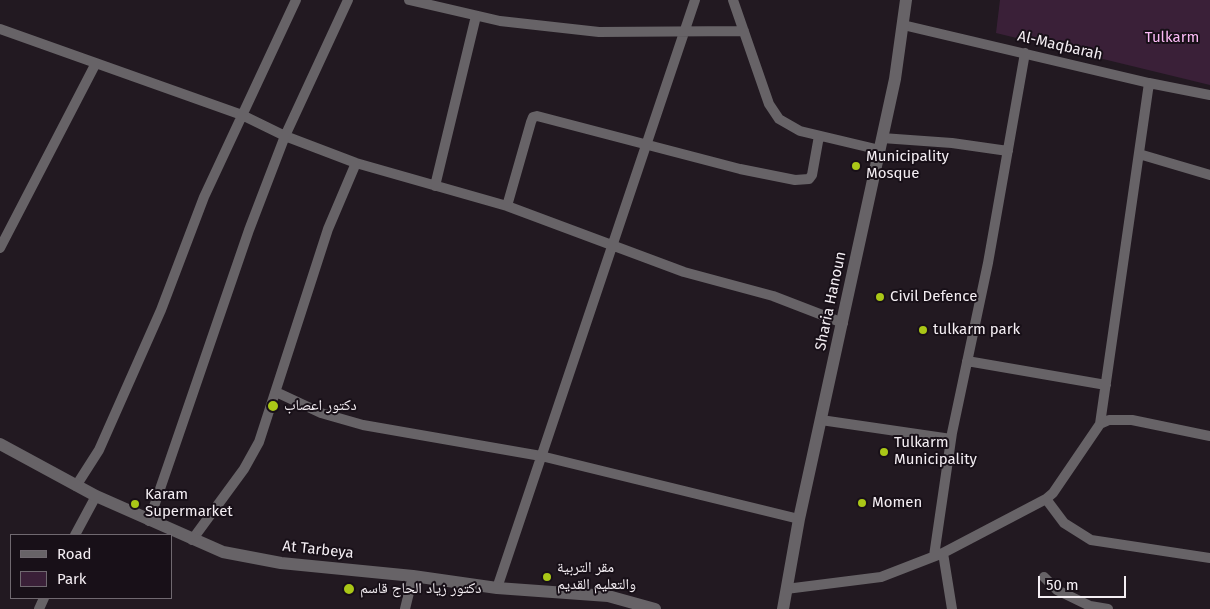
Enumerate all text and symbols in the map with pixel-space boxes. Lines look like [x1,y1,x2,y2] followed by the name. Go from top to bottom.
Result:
[1016,27,1104,65] street label: Al-Maqbarah
[1145,29,1199,47] park label: Tulkarm
[866,148,949,183] place label: Municipality Mosque
[850,160,862,172] marker: Municipality Mosque
[812,250,850,352] street label: Sharia Hanoun
[890,288,977,306] place label: Civil Defence
[874,291,886,303] marker: Civil Defence
[933,321,1020,339] place label: tulkarm park
[917,324,929,336] marker: tulkarm park
[284,397,357,415] place label: دكتور اعصاب
[266,399,280,413] marker: دكتور اعصاب
[894,434,977,469] place label: Tulkarm Municipality
[878,446,890,458] marker: Tulkarm Municipality
[145,486,233,521] place label: Karam Supermarket
[872,494,922,512] place label: Momen
[856,497,868,509] marker: Momen
[129,498,141,510] marker: Karam Supermarket
[10,534,172,599] legend
[282,537,354,563] street label: At Tarbeya
[57,545,92,563] text: Road
[557,559,636,594] place label: مقر التربية والتعليم القديم
[1040,566,1128,598] scale bar
[57,570,87,588] text: Park
[541,571,553,583] marker: مقر التربية والتعليم القديم
[1046,576,1079,594] text: 50 m
[360,580,481,598] place label: دكتور زياد الحاج قاسم
[342,582,356,596] marker: دكتور زياد الحاج قاسم

